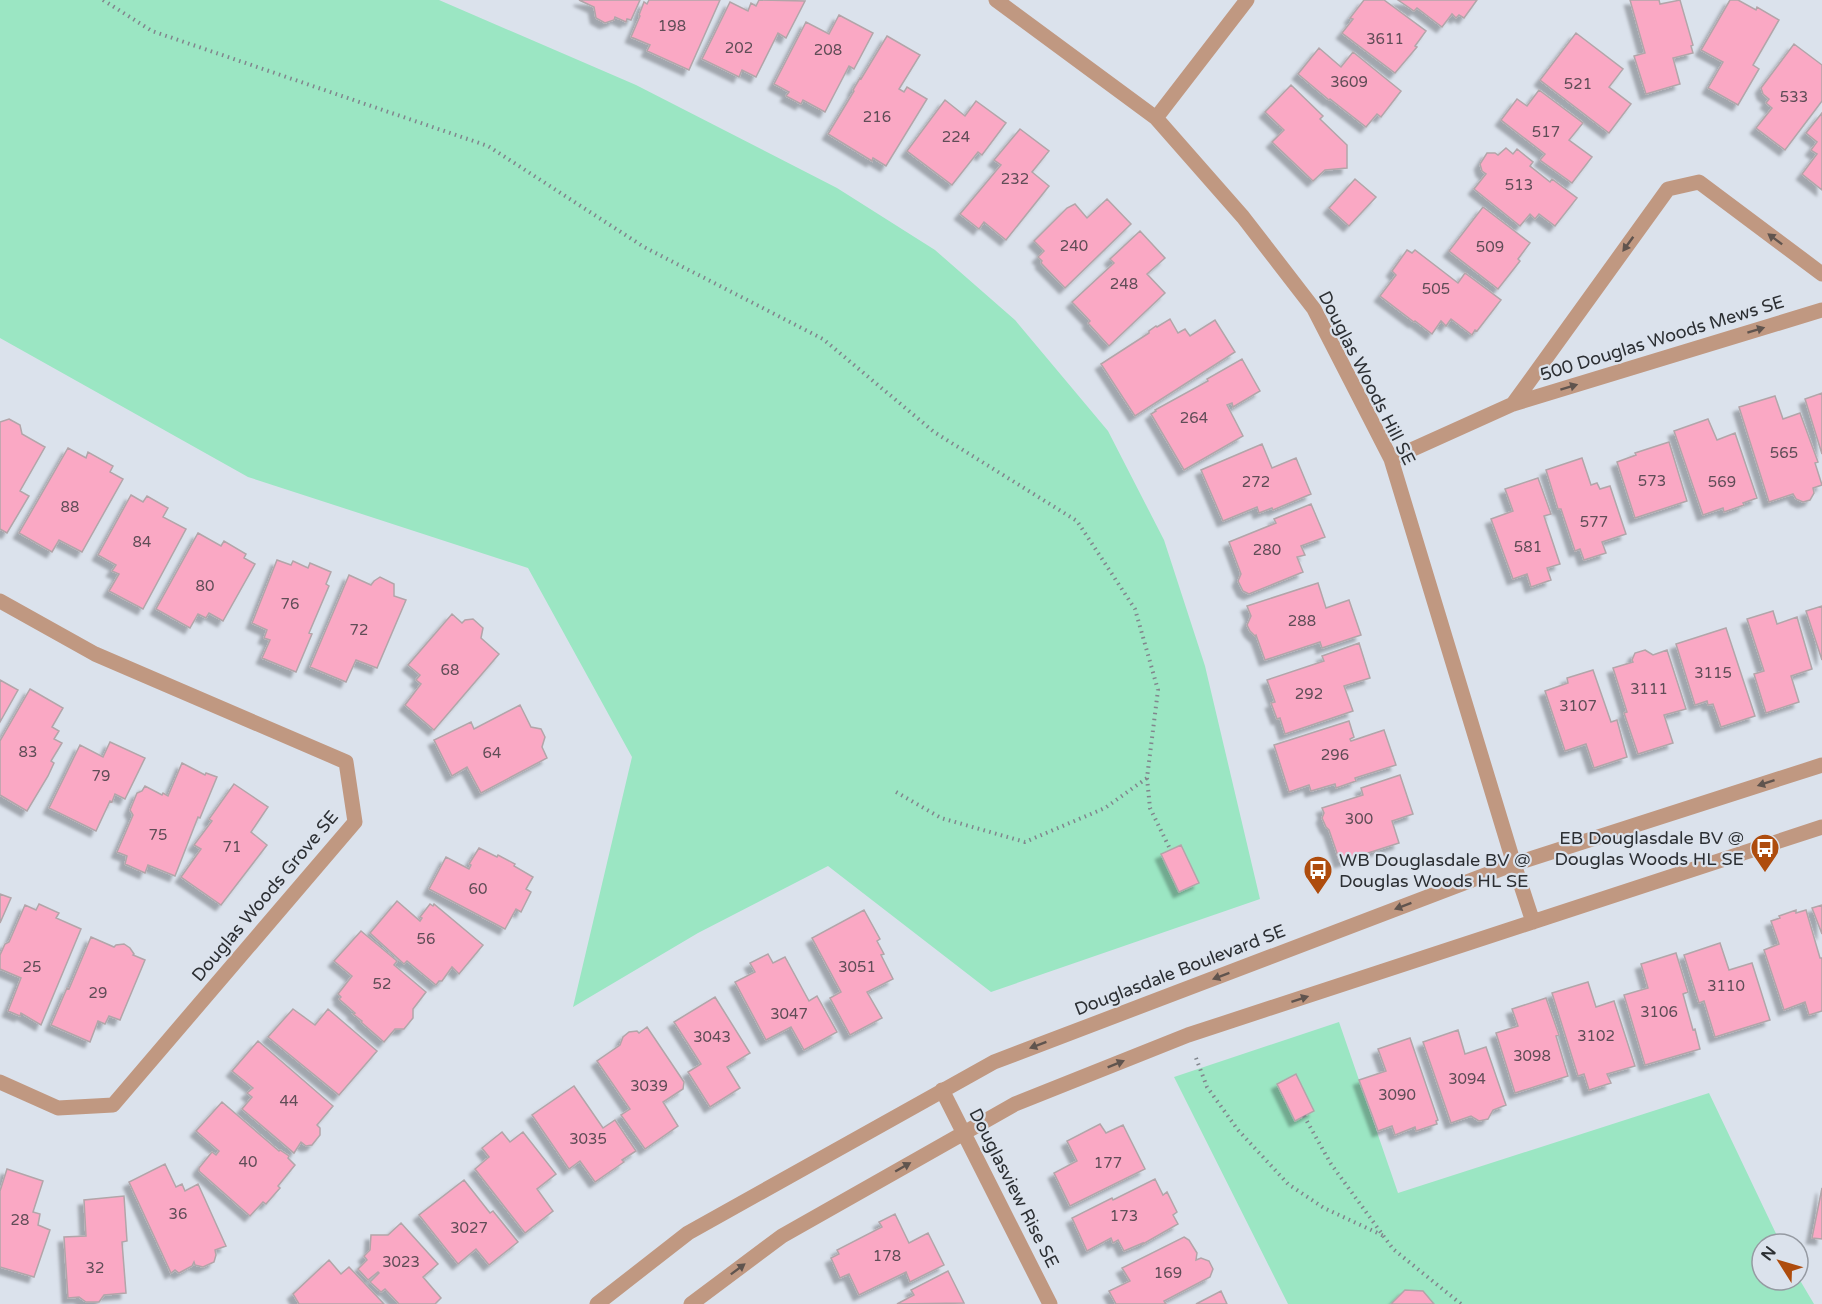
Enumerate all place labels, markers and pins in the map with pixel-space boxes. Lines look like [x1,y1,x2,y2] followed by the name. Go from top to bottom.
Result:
[1554,827,1744,870] place label: EB Douglasdale BV @ Douglas Woods HL SE
[1749,832,1781,874] bus stop icon: EB Douglasdale BV @ Douglas Woods HL SE
[1339,849,1530,892] place label: WB Douglasdale BV @ Douglas Woods HL SE
[1302,854,1334,896] bus stop icon: WB Douglasdale BV @ Douglas Woods HL SE

